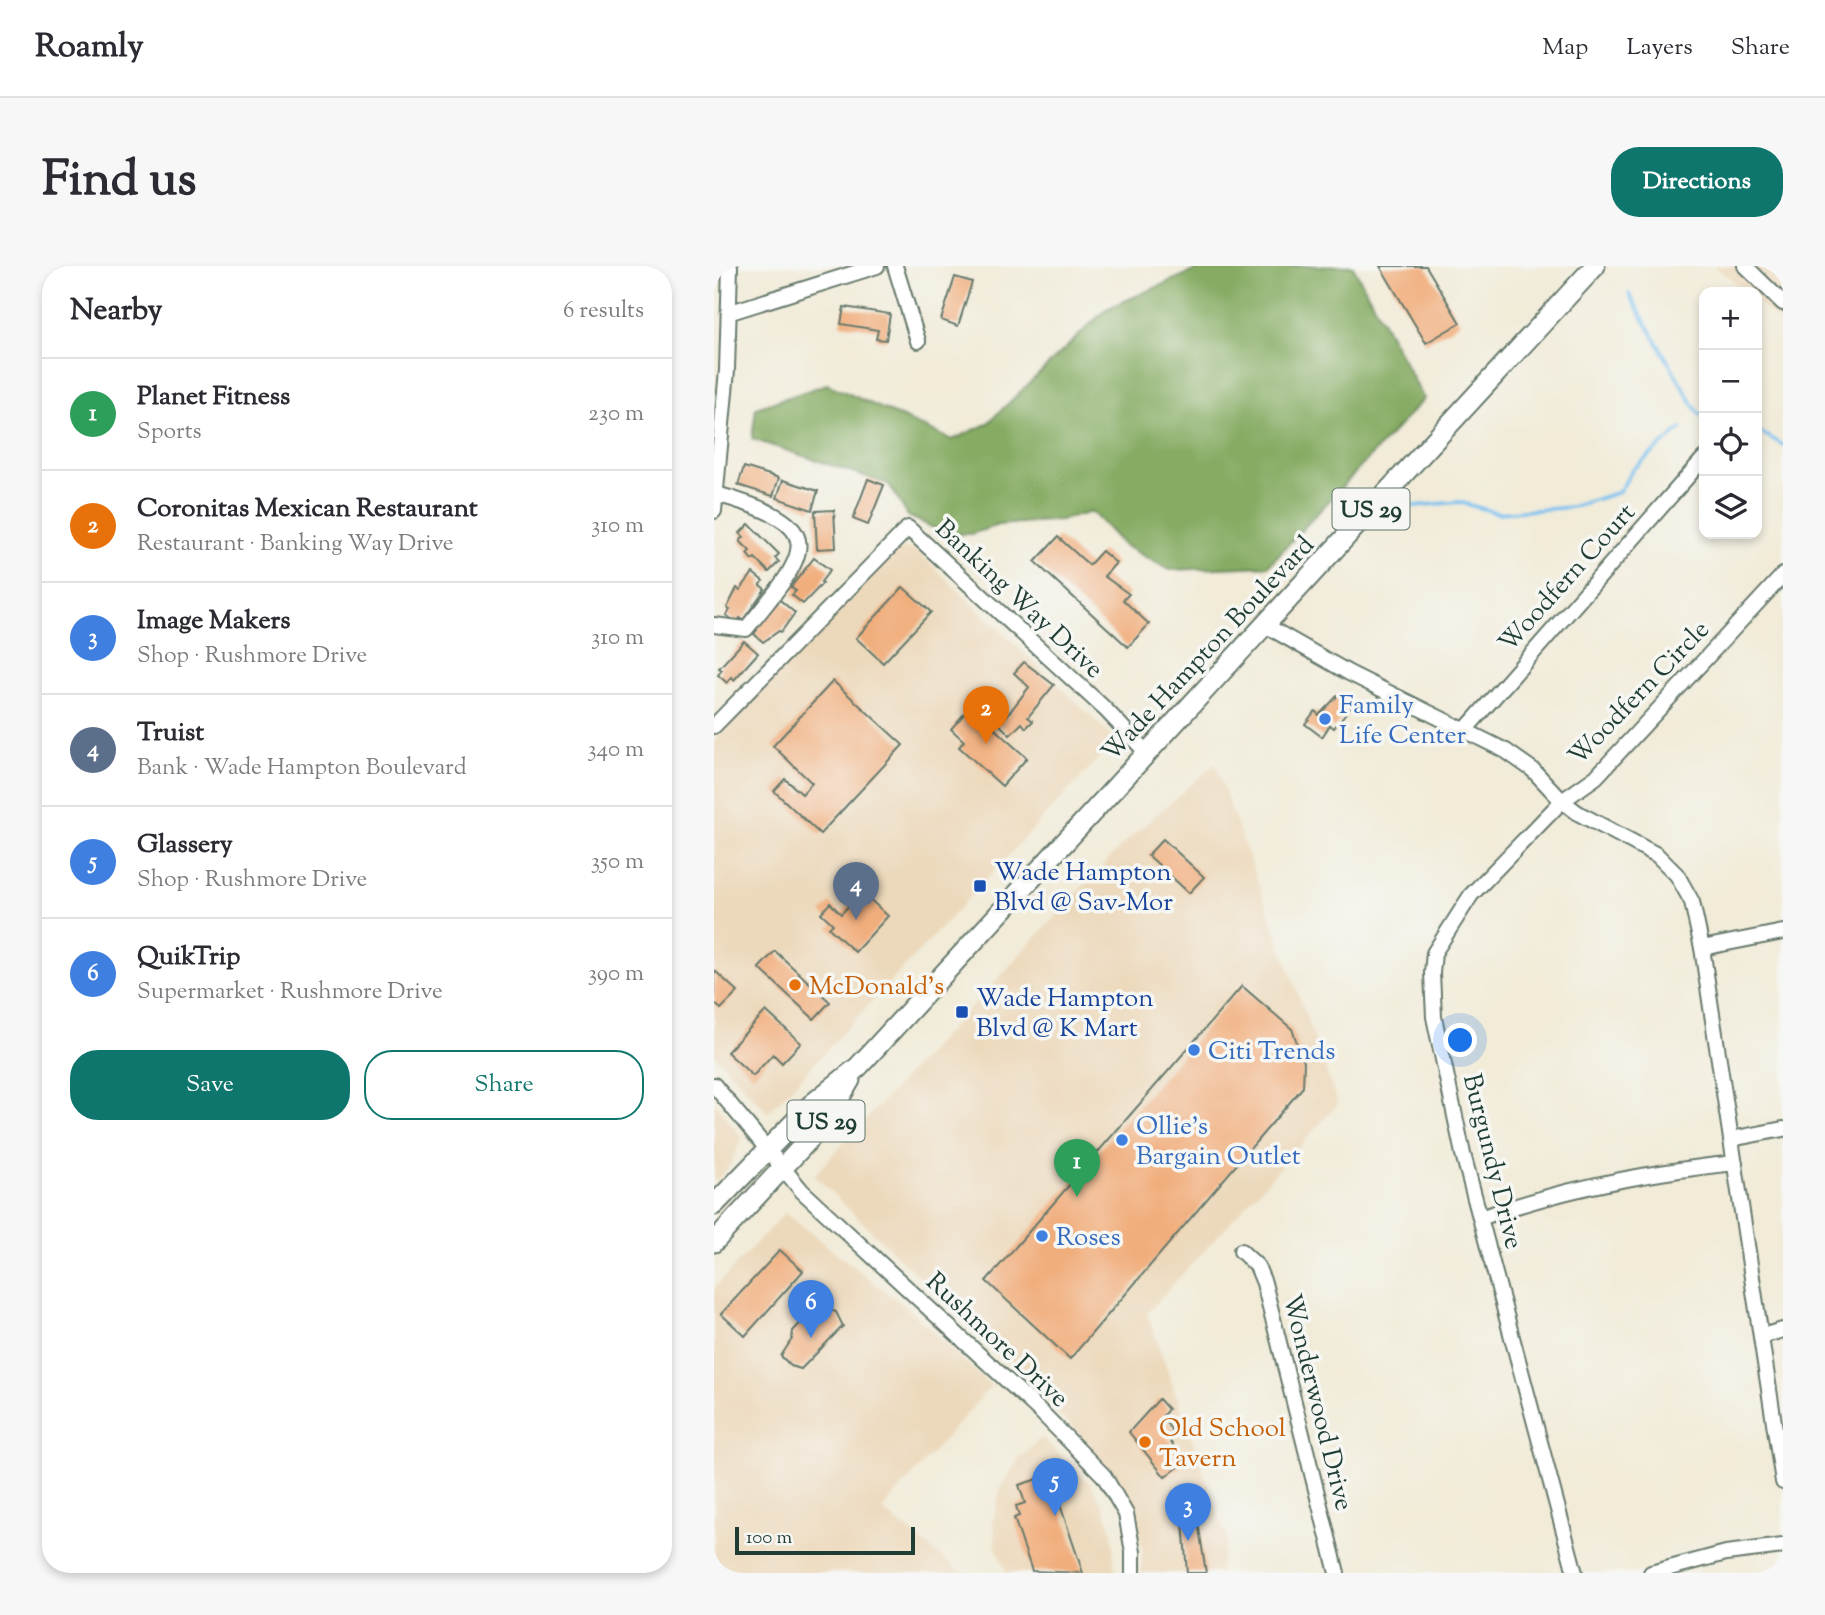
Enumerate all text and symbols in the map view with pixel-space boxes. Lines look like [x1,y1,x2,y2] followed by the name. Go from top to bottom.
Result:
[35,24,144,72] text: Roamly
[1542,31,1588,65] text: Map
[1626,31,1693,65] text: Layers
[1731,31,1790,65] text: Share
[42,147,196,217] text: Find us
[1611,147,1783,217] button: Directions
[1699,287,1762,539] map controls
[1699,287,1762,350] button: +
[70,290,162,333] text: Nearby
[563,295,644,328] text: 6 results
[1699,350,1762,413] button: −
[137,379,290,416] text: Planet Fitness
[89,398,97,431] text: 1
[588,398,644,431] text: 230 m
[1699,413,1762,476] button: locate
[137,416,202,449] text: Sports
[1699,476,1762,539] button: layers
[1332,489,1410,530] road number: US 29
[137,491,478,528] text: Coronitas Mexican Restaurant
[1491,496,1645,661] street label: Woodfern Court
[88,510,98,543] text: 2
[591,510,644,543] text: 310 m
[926,512,1111,688] street label: Banking Way Drive
[137,528,453,561] text: Restaurant · Banking Way Drive
[1094,528,1324,771] street label: Wade Hampton Boulevard
[137,603,291,640] text: Image Makers
[1561,613,1719,775] street label: Woodfern Circle
[88,622,98,655] text: 3
[591,622,644,655] text: 310 m
[137,640,367,673] text: Shop · Rushmore Drive
[963,686,1009,744] pin: 2
[1339,688,1467,755] place label: Family Life Center
[1317,711,1333,727] marker: Family Life Center
[137,715,204,752] text: Truist
[87,734,99,767] text: 4
[587,734,644,767] text: 340 m
[137,752,467,785] text: Bank · Wade Hampton Boulevard
[137,827,233,864] text: Glassery
[89,846,97,879] text: 5
[591,846,644,879] text: 350 m
[994,855,1173,922] place label: Wade Hampton Blvd @ Sav-Mor
[833,862,879,920] pin: 4
[137,864,367,897] text: Shop · Rushmore Drive
[972,878,988,894] marker: Wade Hampton Blvd @ Sav-Mor
[137,939,240,976] text: QuikTrip
[87,958,99,991] text: 6
[588,958,644,991] text: 390 m
[809,969,944,1006] place label: McDonald's
[137,976,443,1009] text: Supermarket · Rushmore Drive
[787,977,803,993] marker: McDonald's
[976,981,1154,1048] place label: Wade Hampton Blvd @ K Mart
[954,1004,970,1020] marker: Wade Hampton Blvd @ K Mart
[1443,1023,1477,1057] your location
[1208,1034,1336,1071] place label: Citi Trends
[1186,1042,1202,1058] marker: Citi Trends
[70,1050,350,1120] button: Save
[364,1050,644,1120] button: Share
[1452,1070,1531,1253] street label: Burgundy Drive
[788,1100,864,1142] road number: US 29
[1136,1109,1301,1176] place label: Ollie's Bargain Outlet
[1114,1132,1130,1148] marker: Ollie's Bargain Outlet
[1054,1139,1100,1197] pin: 1
[1056,1220,1121,1257] place label: Roses
[1034,1228,1050,1244] marker: Roses
[916,1265,1076,1417] street label: Rushmore Drive
[788,1280,834,1338] pin: 6
[1272,1290,1361,1515] street label: Wonderwood Drive
[1159,1411,1286,1478] place label: Old School Tavern
[1137,1434,1153,1450] marker: Old School Tavern
[1032,1458,1078,1516] pin: 5
[1165,1483,1211,1541] pin: 3
[735,1524,915,1556] scale bar
[746,1525,792,1552] text: 100 m

